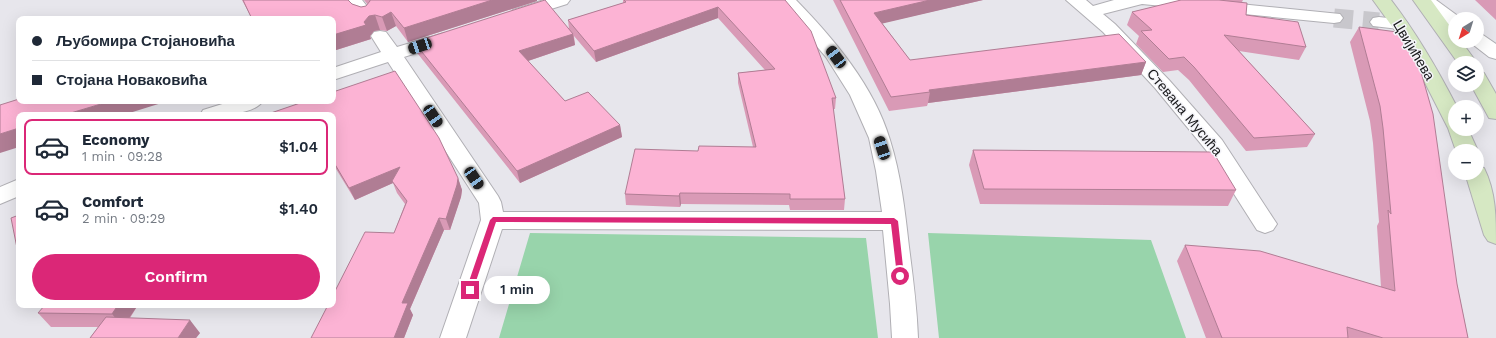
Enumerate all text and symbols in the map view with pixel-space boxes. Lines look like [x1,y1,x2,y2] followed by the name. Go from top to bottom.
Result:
[1448,12,1484,48] north arrow
[1448,12,1484,180] map controls
[1390,17,1438,83] street label: Цвијићева
[56,32,235,50] text: Љубомира Стојановића
[407,37,433,55] car
[824,44,848,70] car
[1448,56,1484,92] button: layers
[1144,65,1226,159] street label: Стевана Мусића
[56,71,207,89] text: Стојана Новаковића
[1448,100,1484,136] button: +
[421,103,445,129] car
[34,129,70,165] icon: car
[82,131,149,149] text: Economy
[873,135,891,161] car
[279,138,318,156] text: $1.04
[1448,144,1484,180] button: −
[82,149,163,164] text: 1 min · 09:28
[462,165,486,191] car
[34,191,70,227] icon: car
[82,193,143,211] text: Comfort
[279,200,318,218] text: $1.40
[82,211,165,226] text: 2 min · 09:29
[32,254,320,300] button: Confirm
[891,267,909,285] route start
[484,276,550,304] callout: 1 min
[461,281,479,299] route end
[500,282,534,297] text: 1 min

